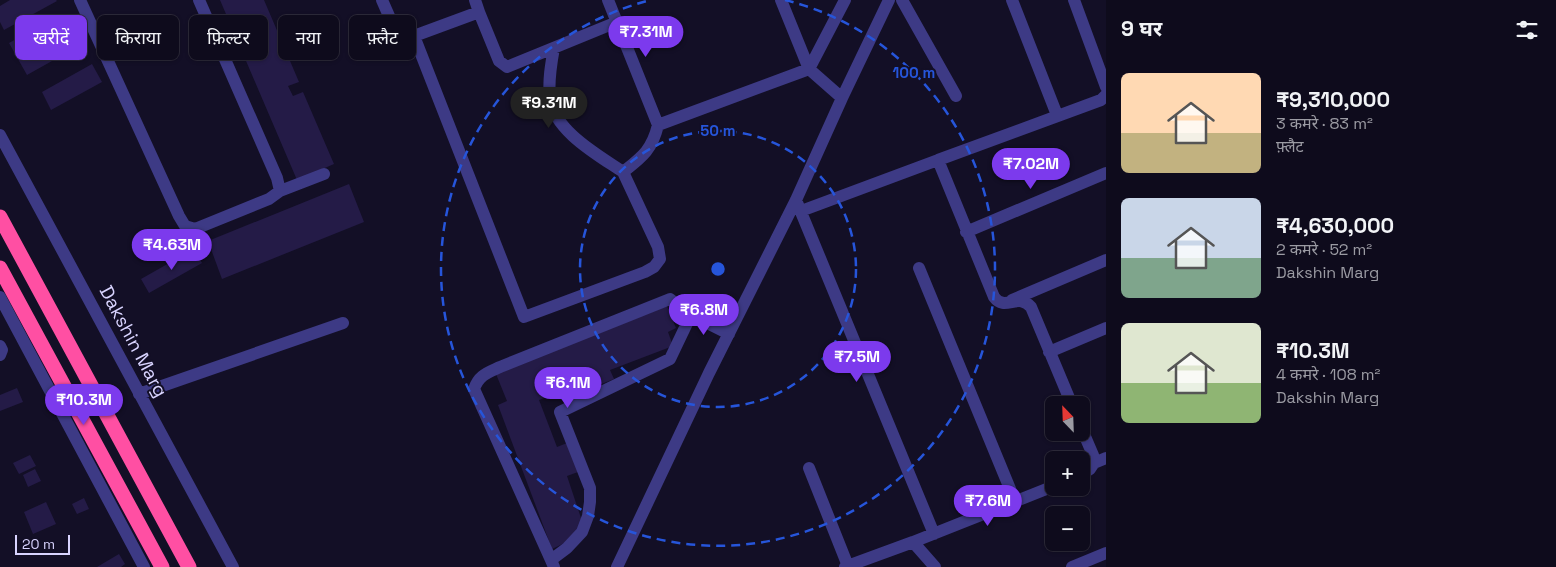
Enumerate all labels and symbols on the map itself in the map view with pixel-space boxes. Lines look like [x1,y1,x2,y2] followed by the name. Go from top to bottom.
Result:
[605,15,687,58] pin: ₹7.31M
[893,63,935,82] text: 100 m
[508,86,590,129] pin: ₹9.31M
[700,121,736,140] text: 50 m
[990,148,1072,190] pin: ₹7.02M
[131,228,213,271] pin: ₹4.63M
[709,260,727,278] centre of rings
[94,281,173,401] street label: Dakshin Marg
[669,294,739,336] pin: ₹6.8M
[822,340,892,383] pin: ₹7.5M
[533,366,603,409] pin: ₹6.1M
[43,384,125,426] pin: ₹10.3M
[1045,396,1090,441] north arrow
[953,484,1023,527] pin: ₹7.6M
[15,532,70,555] scale bar

